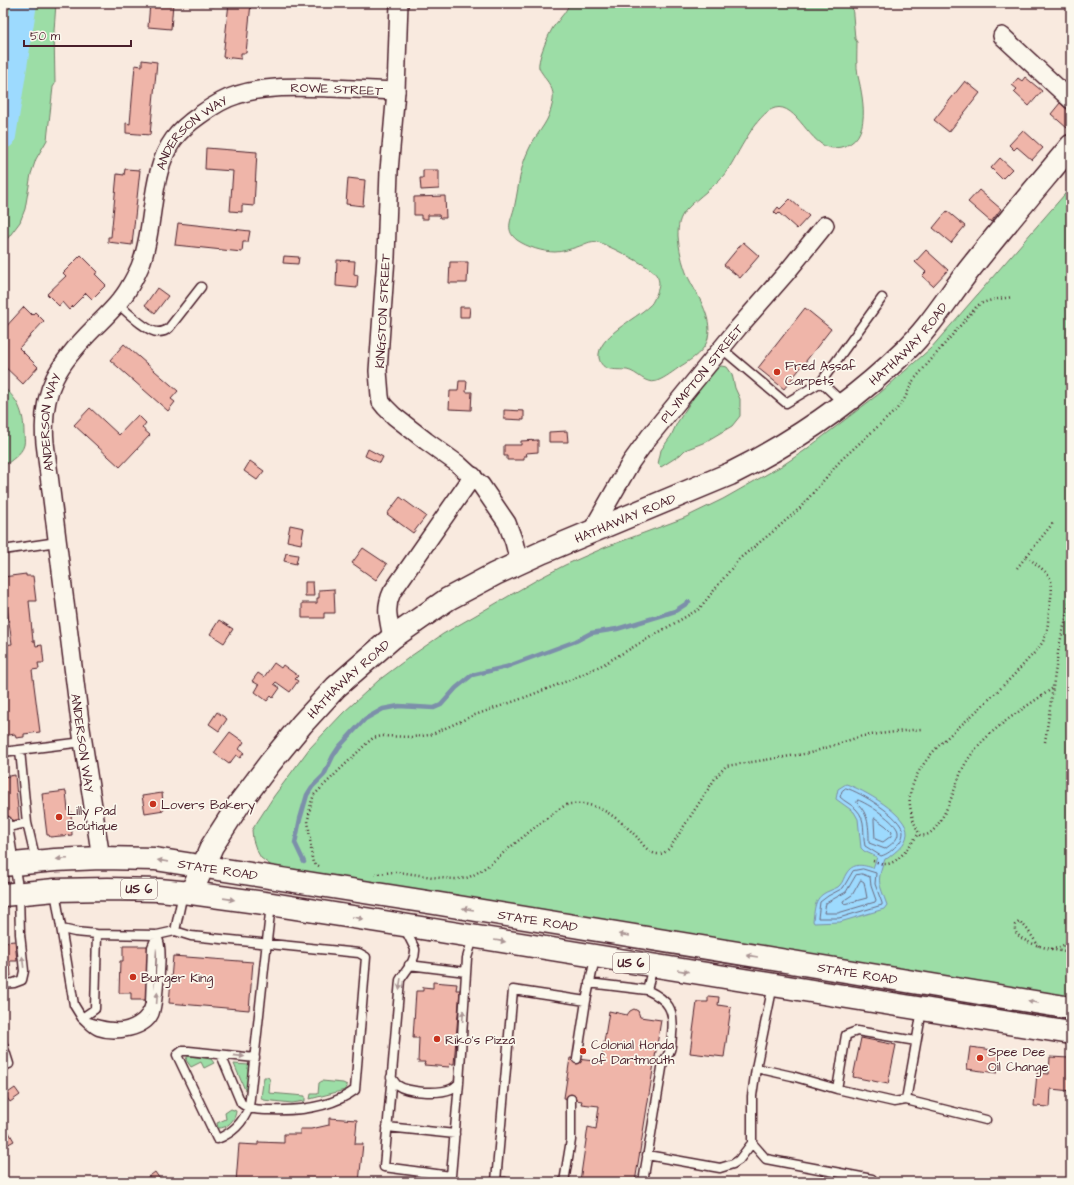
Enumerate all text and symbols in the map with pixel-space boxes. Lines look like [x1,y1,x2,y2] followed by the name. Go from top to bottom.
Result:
[24,22,131,48] scale bar
[30,28,61,45] text: 50 m
[290,79,384,100] street label: ROWE STREET
[152,92,231,172] street label: ANDERSON WAY
[371,252,395,369] street label: KINGSTON STREET
[865,299,953,390] street label: HATHAWAY ROAD
[656,320,748,427] street label: PLYMPTON STREET
[785,357,856,390] place label: Fred Assaf Carpets
[772,367,782,377] marker: Fred Assaf Carpets
[36,370,66,473] street label: ANDERSON WAY
[572,489,679,548] street label: HATHAWAY ROAD
[303,636,395,723] street label: HATHAWAY ROAD
[66,692,98,794] street label: ANDERSON WAY
[161,796,255,815] place label: Lovers Bakery
[148,799,158,809] marker: Lovers Bakery
[67,802,118,835] place label: Lilly Pad Boutique
[54,812,64,822] marker: Lilly Pad Boutique
[177,855,260,885] street label: STATE ROAD
[56,856,68,863] one-way arrow
[157,858,169,864] one-way arrow
[121,879,157,899] road number: US 6
[223,895,235,902] one-way arrow
[462,906,474,912] one-way arrow
[496,906,579,937] street label: STATE ROAD
[352,915,364,921] one-way arrow
[618,932,630,938] one-way arrow
[494,938,506,944] one-way arrow
[613,953,649,973] road number: US 6
[746,953,758,959] one-way arrow
[20,955,26,968] one-way arrow
[816,958,899,989] street label: STATE ROAD
[677,968,690,974] one-way arrow
[141,969,213,988] place label: Burger King
[128,972,138,982] marker: Burger King
[397,978,403,991] one-way arrow
[154,992,161,1004] one-way arrow
[1026,999,1039,1005] one-way arrow
[460,1010,467,1022] one-way arrow
[445,1031,516,1049] place label: Riko's Pizza
[432,1034,442,1044] marker: Riko's Pizza
[591,1036,675,1069] place label: Colonial Honda of Dartmouth
[988,1043,1048,1077] place label: Spee Dee Oil Change
[578,1046,588,1056] marker: Colonial Honda of Dartmouth
[233,1053,245,1060] one-way arrow
[975,1053,985,1063] marker: Spee Dee Oil Change

